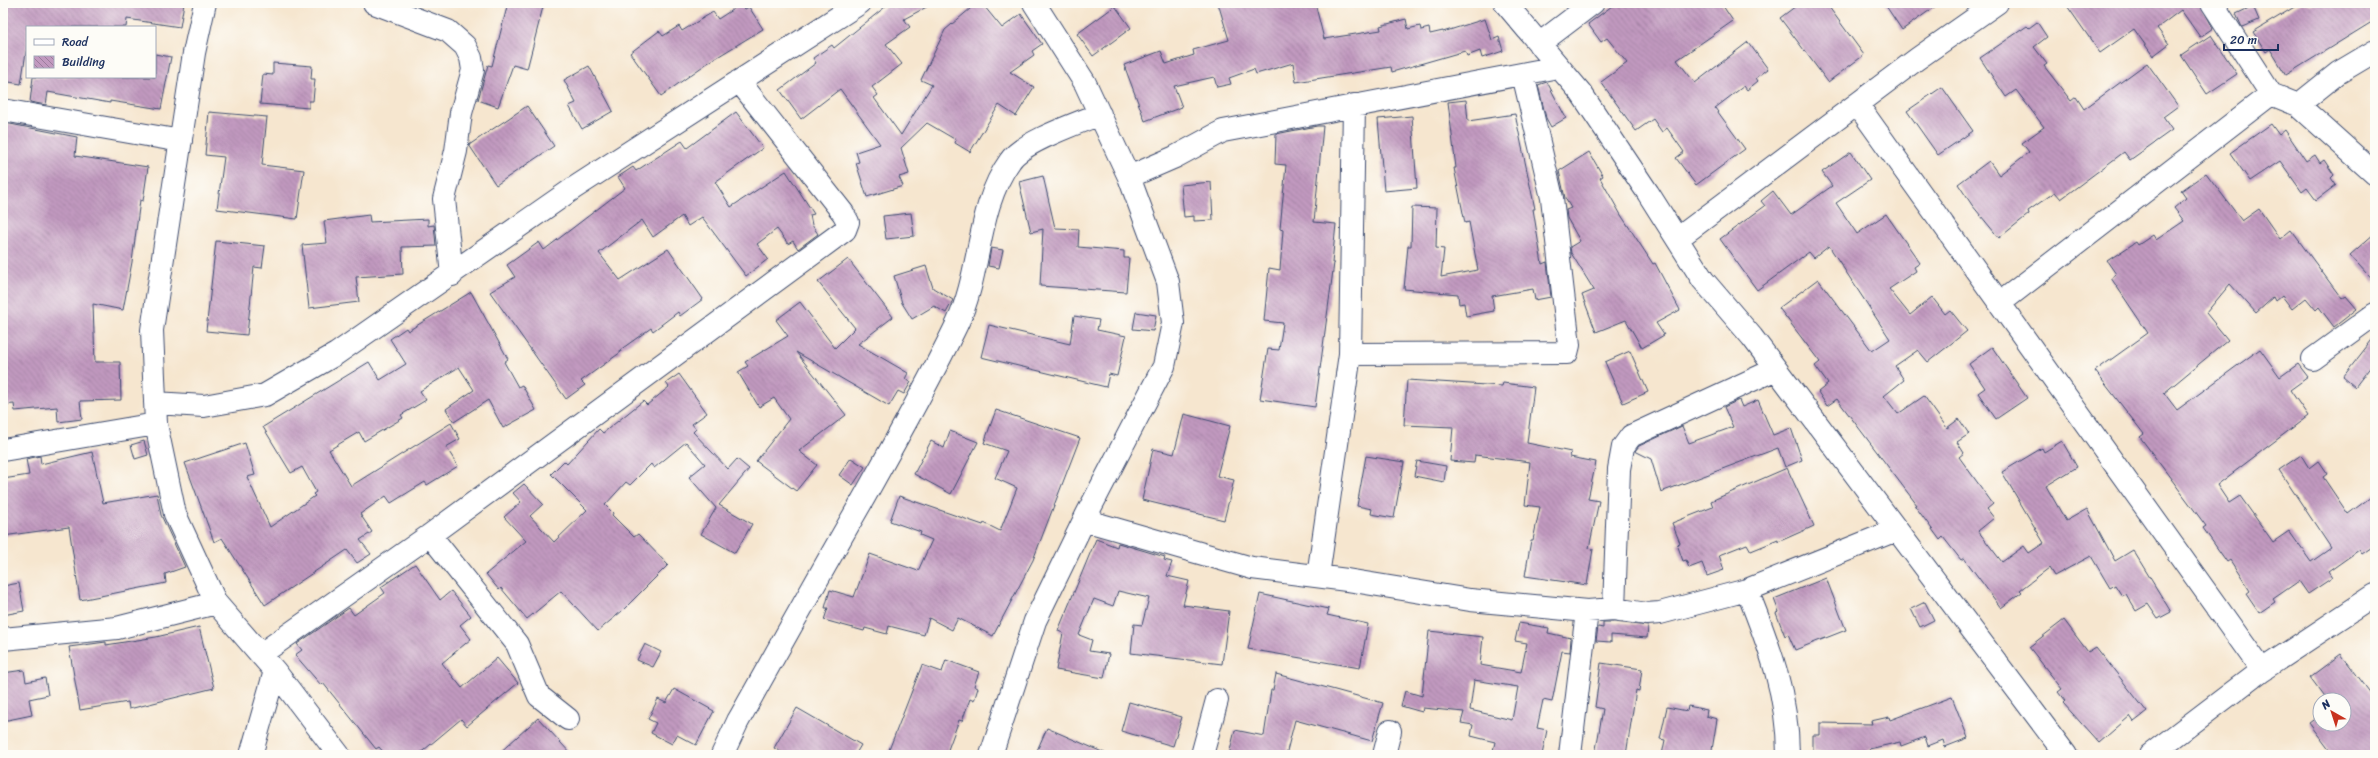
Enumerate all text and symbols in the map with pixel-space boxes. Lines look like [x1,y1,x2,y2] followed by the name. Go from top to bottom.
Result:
[26,26,156,78] legend
[2224,26,2278,52] scale bar
[2230,29,2257,51] text: 20 m
[62,31,89,53] text: Road
[62,51,105,73] text: Building
[2312,692,2352,732] north arrow
[2316,695,2335,715] text: N

